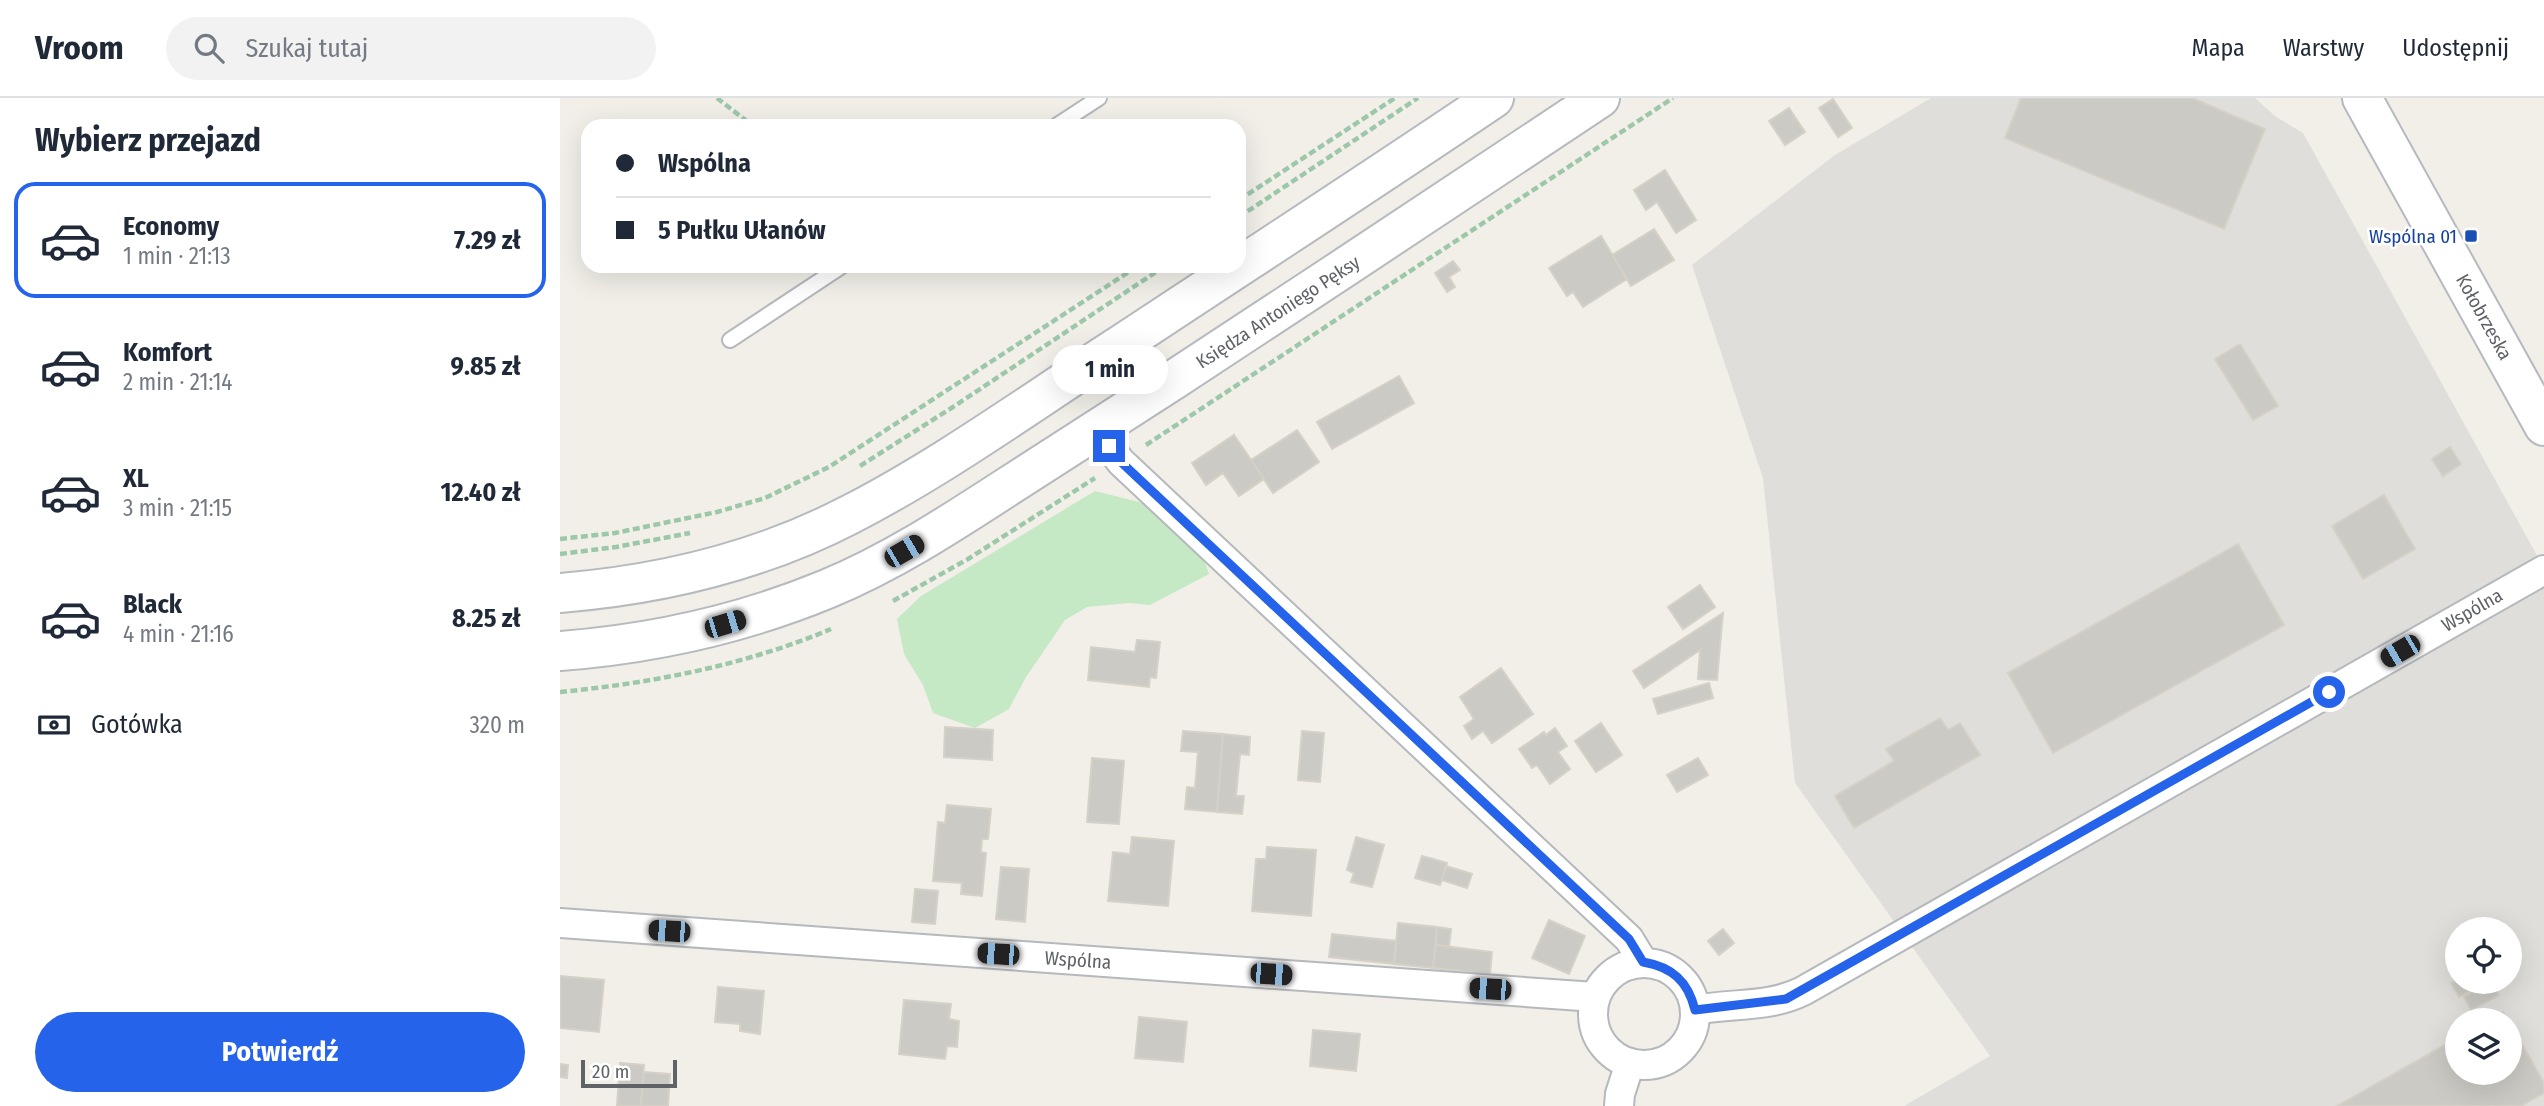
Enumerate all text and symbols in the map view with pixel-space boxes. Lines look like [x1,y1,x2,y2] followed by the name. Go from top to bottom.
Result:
[166,17,656,80] search box
[35,28,124,68] text: Vroom
[190,29,228,67] icon: search
[246,33,368,64] text: Szukaj tutaj
[2192,34,2245,62] text: Mapa
[2283,34,2364,62] text: Warstwy
[2402,34,2509,62] text: Udostępnij
[35,121,261,159] text: Wybierz przejazd
[658,148,751,179] text: Wspólna
[39,209,102,272] icon: car
[123,211,219,242] text: Economy
[658,215,826,246] text: 5 Pułku Ułanów
[454,225,521,256] text: 7.29 zł
[2369,225,2457,248] place label: Wspólna 01
[2463,228,2479,244] marker: Wspólna 01
[123,242,231,270] text: 1 min · 21:13
[1192,250,1365,374] street label: Księdza Antoniego Pęksy
[2451,270,2517,364] street label: Kołobrzeska
[39,335,102,398] icon: car
[123,337,212,368] text: Komfort
[1051,344,1167,394] callout: 1 min
[451,351,521,382] text: 9.85 zł
[1085,355,1135,383] text: 1 min
[123,368,232,396] text: 2 min · 21:14
[1093,430,1125,462] route end
[39,461,102,524] icon: car
[123,463,149,494] text: XL
[440,477,521,508] text: 12.40 zł
[123,494,232,522] text: 3 min · 21:15
[881,531,928,571] car
[2437,583,2507,637] street label: Wspólna
[39,587,102,650] icon: car
[123,589,182,620] text: Black
[452,603,521,634] text: 8.25 zł
[702,608,749,640] car
[123,620,234,648] text: 4 min · 21:16
[2377,631,2424,671] car
[2313,676,2345,708] route start
[35,706,73,744] icon: cash
[91,709,183,740] text: Gotówka
[470,711,525,739] text: 320 m
[2445,917,2522,1085] map controls
[2445,917,2522,994] button: locate
[648,919,691,943] car
[977,942,1020,966] car
[1044,946,1112,974] street label: Wspólna
[1250,962,1293,986] car
[1469,977,1512,1001] car
[2445,1008,2522,1085] button: layers
[35,1012,525,1092] button: Potwierdź
[581,1057,677,1089] scale bar
[592,1060,629,1083] text: 20 m

